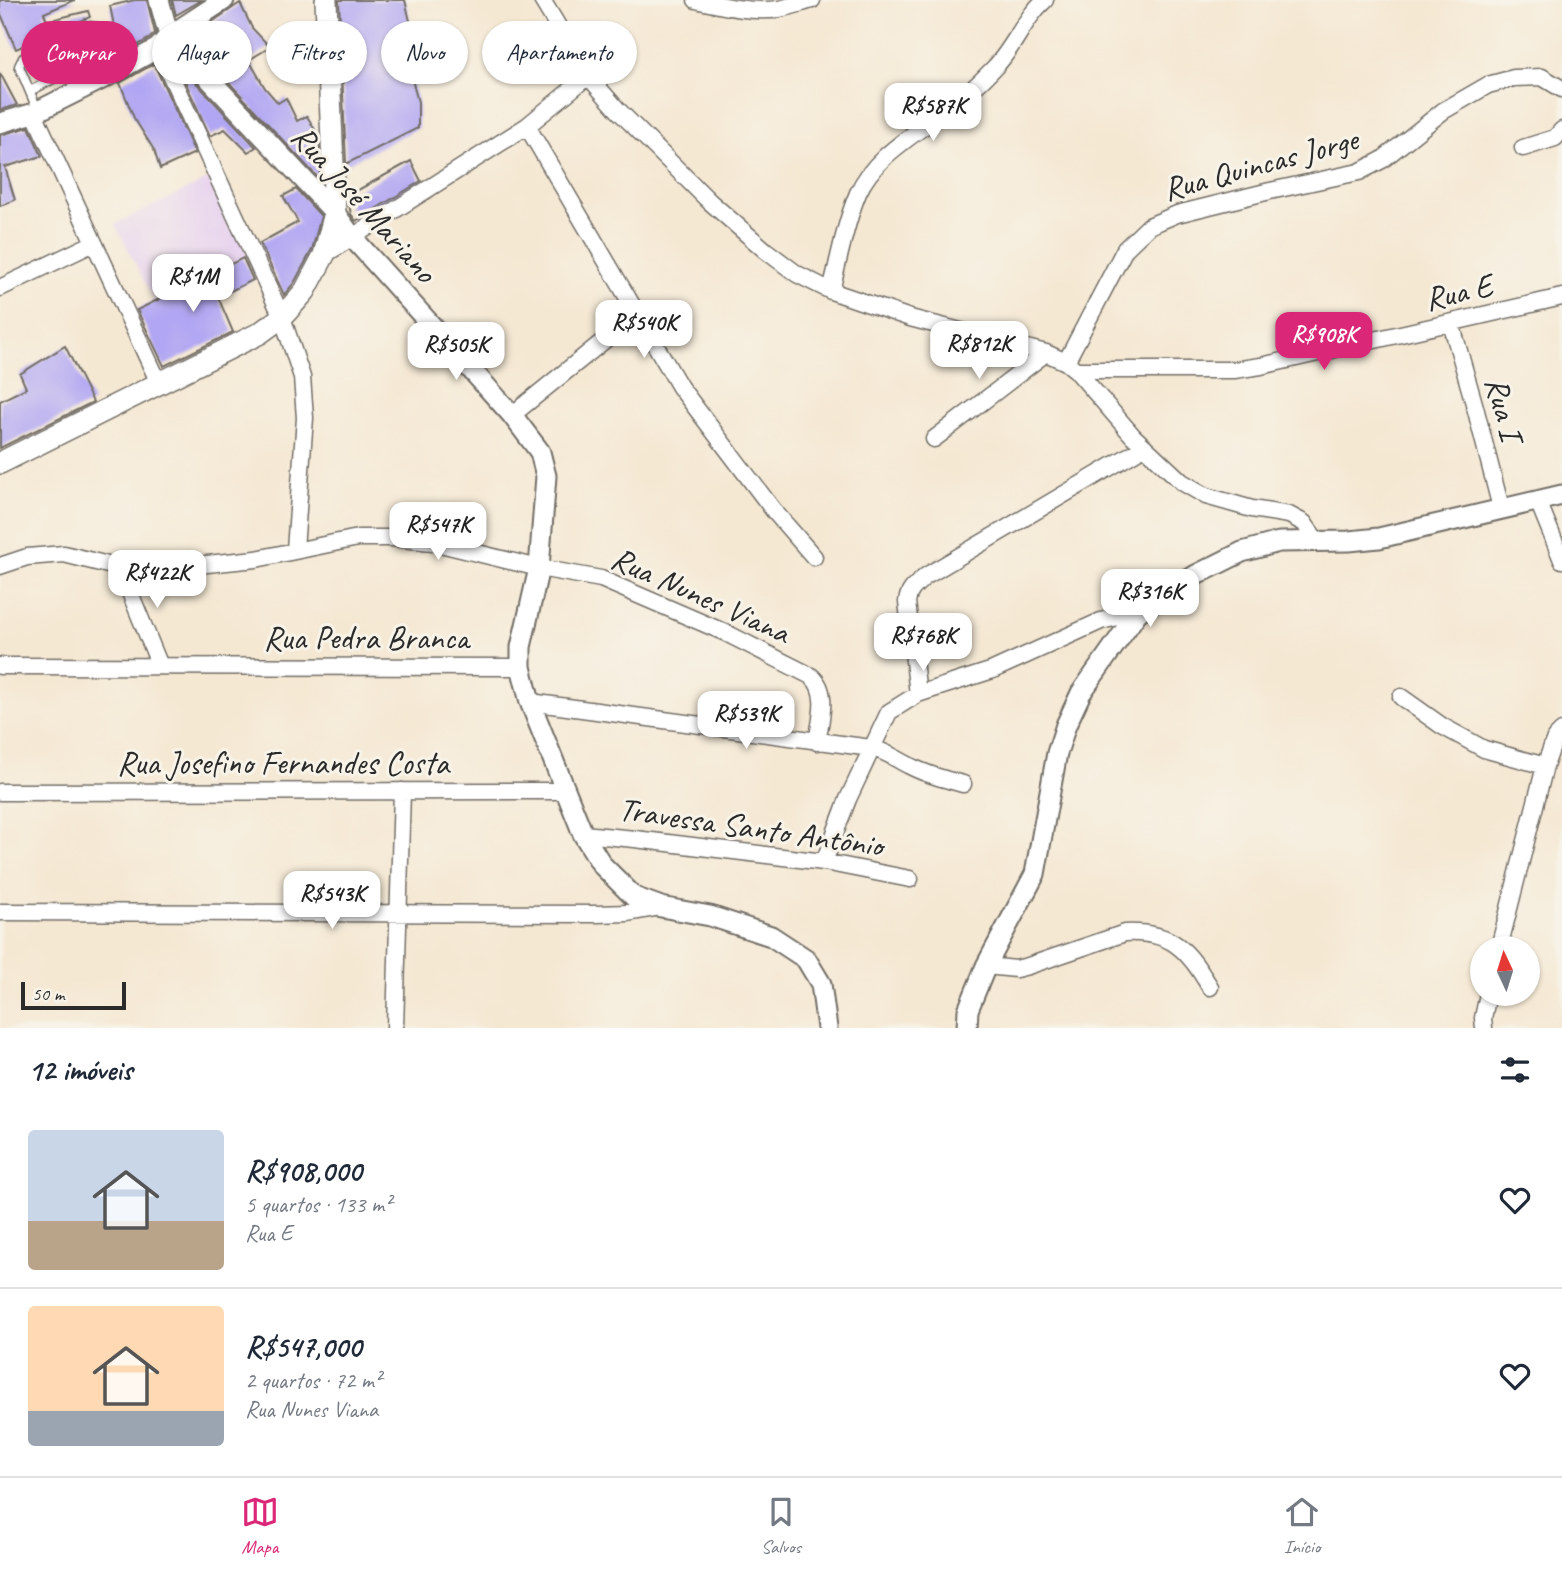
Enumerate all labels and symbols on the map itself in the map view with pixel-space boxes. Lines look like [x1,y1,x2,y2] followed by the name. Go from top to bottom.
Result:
[876,83,990,143] pin: R$587K
[282,116,448,293] street label: Rua José Mariano
[1158,117,1364,210] street label: Rua Quincas Jorge
[152,254,234,314] pin: R$1M
[1421,263,1500,320] street label: Rua E
[587,300,701,360] pin: R$540K
[1267,312,1381,372] pin: R$908K
[399,322,513,382] pin: R$505K
[922,322,1036,381] pin: R$812K
[1476,372,1534,451] street label: Rua I
[381,503,495,562] pin: R$547K
[605,537,799,654] street label: Rua Nunes Viana
[100,550,214,610] pin: R$422K
[1093,570,1207,629] pin: R$316K
[866,614,980,673] pin: R$768K
[263,617,471,659] street label: Rua Pedra Branca
[689,692,803,751] pin: R$539K
[117,742,452,784] street label: Rua Josefino Fernandes Costa
[616,788,889,867] street label: Travessa Santo Antônio
[275,872,389,931] pin: R$543K
[1470,936,1540,1006] north arrow
[21,979,126,1011] scale bar

